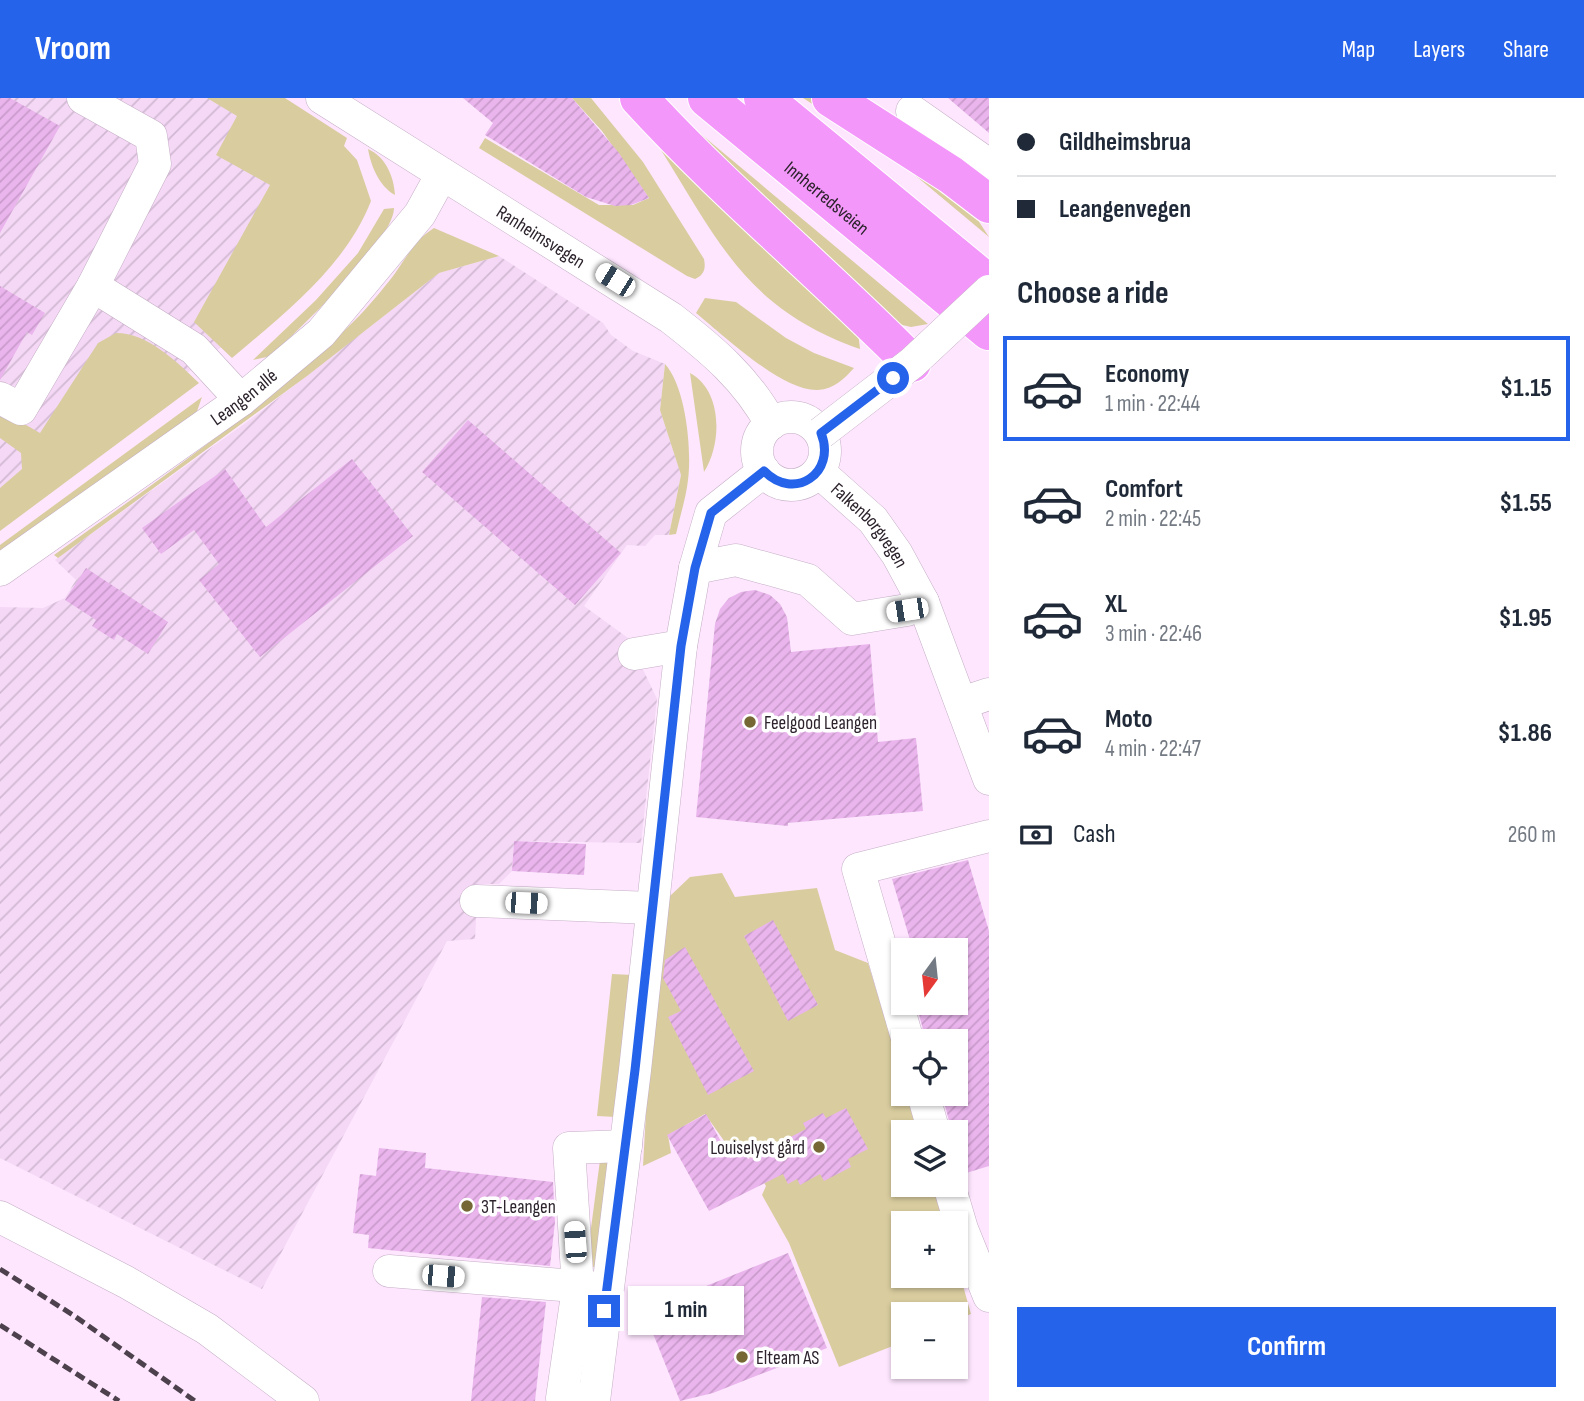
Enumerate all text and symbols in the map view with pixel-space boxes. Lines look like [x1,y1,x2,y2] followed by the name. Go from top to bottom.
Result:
[35,29,111,69] text: Vroom
[1342,35,1375,64] text: Map
[1413,35,1465,64] text: Layers
[1503,35,1549,64] text: Share
[1059,127,1191,158] text: Gildheimsbrua
[779,157,873,240] street label: Innherredsveien
[1059,194,1191,225] text: Leangenvegen
[492,201,589,274] street label: Ranheimsvegen
[592,260,639,300] car
[1017,274,1169,313] text: Choose a ride
[1021,357,1084,420] icon: car
[1105,359,1189,390] text: Economy
[877,362,909,394] route start
[207,365,282,431] street label: Leangen allé
[1500,373,1552,404] text: $1.15
[1105,390,1200,418] text: 1 min · 22:44
[1021,472,1084,535] icon: car
[1105,474,1183,505] text: Comfort
[826,478,912,572] street label: Falkenborgvegen
[1499,488,1552,519] text: $1.55
[1105,505,1201,533] text: 2 min · 22:45
[1021,587,1084,650] icon: car
[1105,589,1127,620] text: XL
[885,596,930,624] car
[1499,603,1552,634] text: $1.95
[1105,620,1202,648] text: 3 min · 22:46
[1021,702,1084,765] icon: car
[1105,704,1153,735] text: Moto
[764,712,877,735] place label: Feelgood Leangen
[742,714,758,730] marker: Feelgood Leangen
[1498,718,1552,749] text: $1.86
[1105,735,1201,763] text: 4 min · 22:47
[1017,816,1055,854] icon: cash
[1073,819,1116,850] text: Cash
[1508,821,1556,849] text: 260 m
[505,892,548,914] car
[891,938,968,1015] north arrow
[891,938,968,1379] map controls
[891,1029,968,1106] button: locate
[891,1120,968,1197] button: layers
[710,1137,805,1160] place label: Louiselyst gård
[811,1139,827,1155] marker: Louiselyst gård
[481,1196,556,1219] place label: 3T-Leangen
[459,1198,475,1214] marker: 3T-Leangen
[891,1211,968,1288] button: +
[564,1220,587,1264] car
[422,1264,465,1288] car
[628,1286,744,1336] callout: 1 min
[588,1295,620,1327] route end
[665,1296,707,1324] text: 1 min
[891,1302,968,1379] button: −
[1017,1307,1556,1387] button: Confirm
[756,1347,819,1370] place label: Elteam AS
[734,1349,750,1365] marker: Elteam AS

